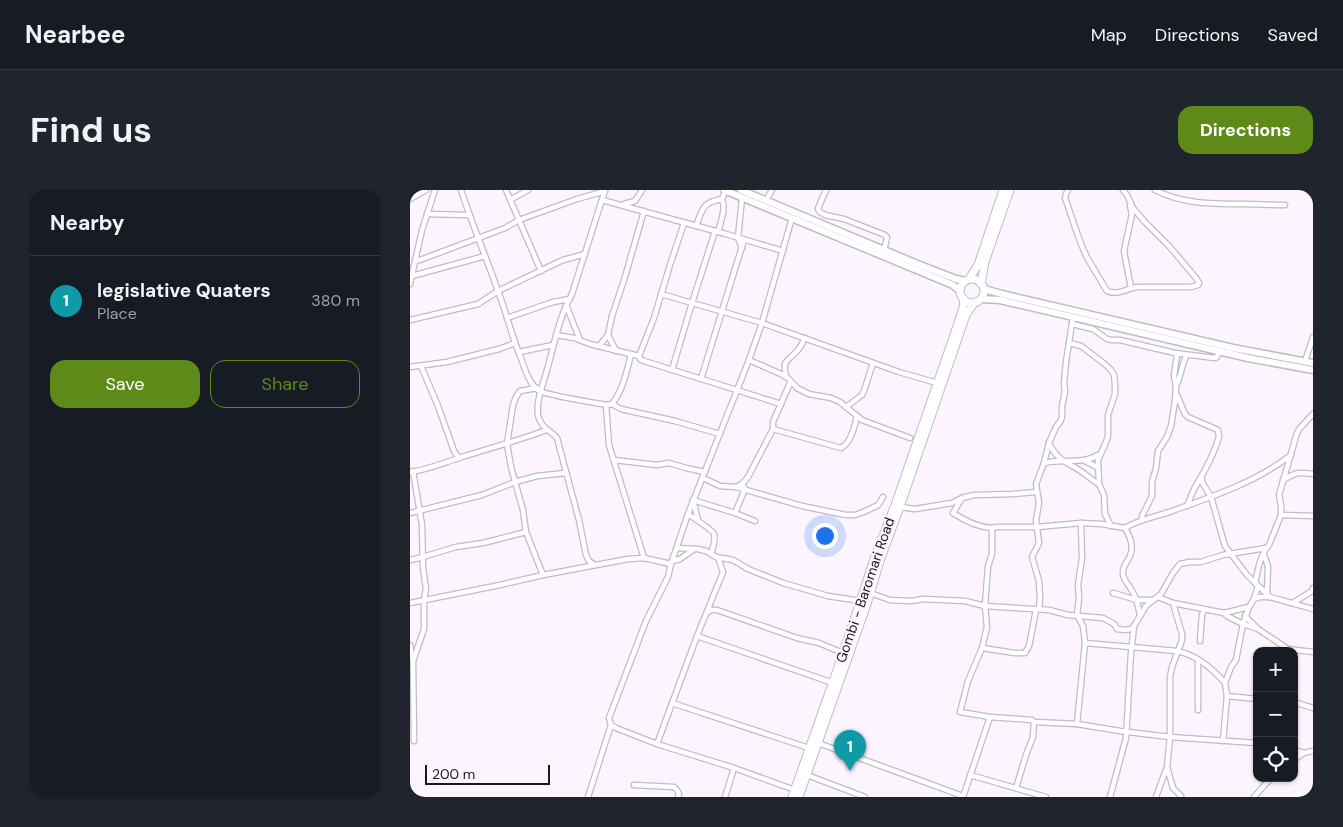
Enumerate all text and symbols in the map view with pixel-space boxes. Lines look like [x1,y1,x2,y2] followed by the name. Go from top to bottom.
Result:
[25,19,125,50] text: Nearbee
[1091,23,1127,47] text: Map
[1155,23,1240,47] text: Directions
[1268,23,1318,47] text: Saved
[1178,106,1313,154] button: Directions
[30,107,152,153] text: Find us
[50,209,124,237] text: Nearby
[97,278,271,303] text: legislative Quaters
[63,290,69,311] text: 1
[311,290,360,311] text: 380 m
[97,303,137,324] text: Place
[50,360,200,408] button: Save
[210,360,360,408] button: Share
[832,515,898,665] street label: Gombi - Baromari Road
[812,523,838,549] your location
[1253,647,1298,782] map controls
[1253,647,1298,692] button: +
[1253,692,1298,737] button: −
[834,730,866,771] pin: 1
[1253,737,1298,782] button: locate
[425,762,550,785] scale bar
[432,765,475,783] text: 200 m

